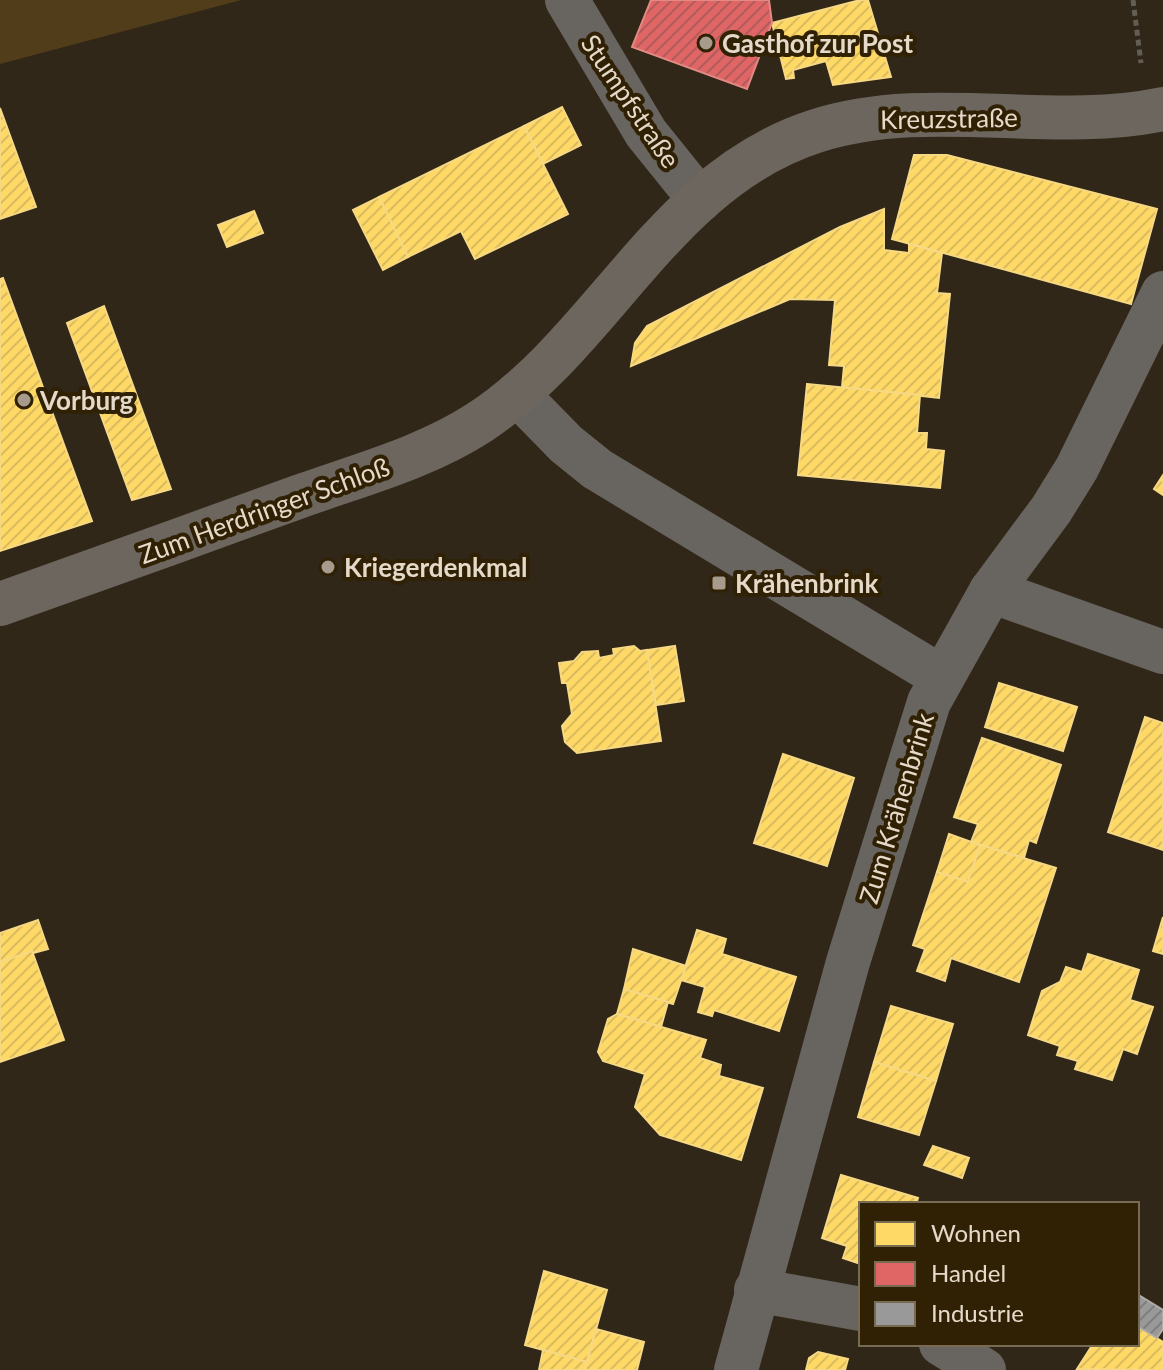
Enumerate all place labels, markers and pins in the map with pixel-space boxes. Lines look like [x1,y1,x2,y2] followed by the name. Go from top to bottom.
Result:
[722,27,913,59] place label: Gasthof zur Post
[697,34,715,52] marker: Gasthof zur Post
[39,384,134,416] place label: Vorburg
[15,391,33,409] marker: Vorburg
[344,551,527,583] place label: Kriegerdenkmal
[319,558,337,576] marker: Kriegerdenkmal
[735,567,878,599] place label: Krähenbrink
[710,574,728,592] marker: Krähenbrink

